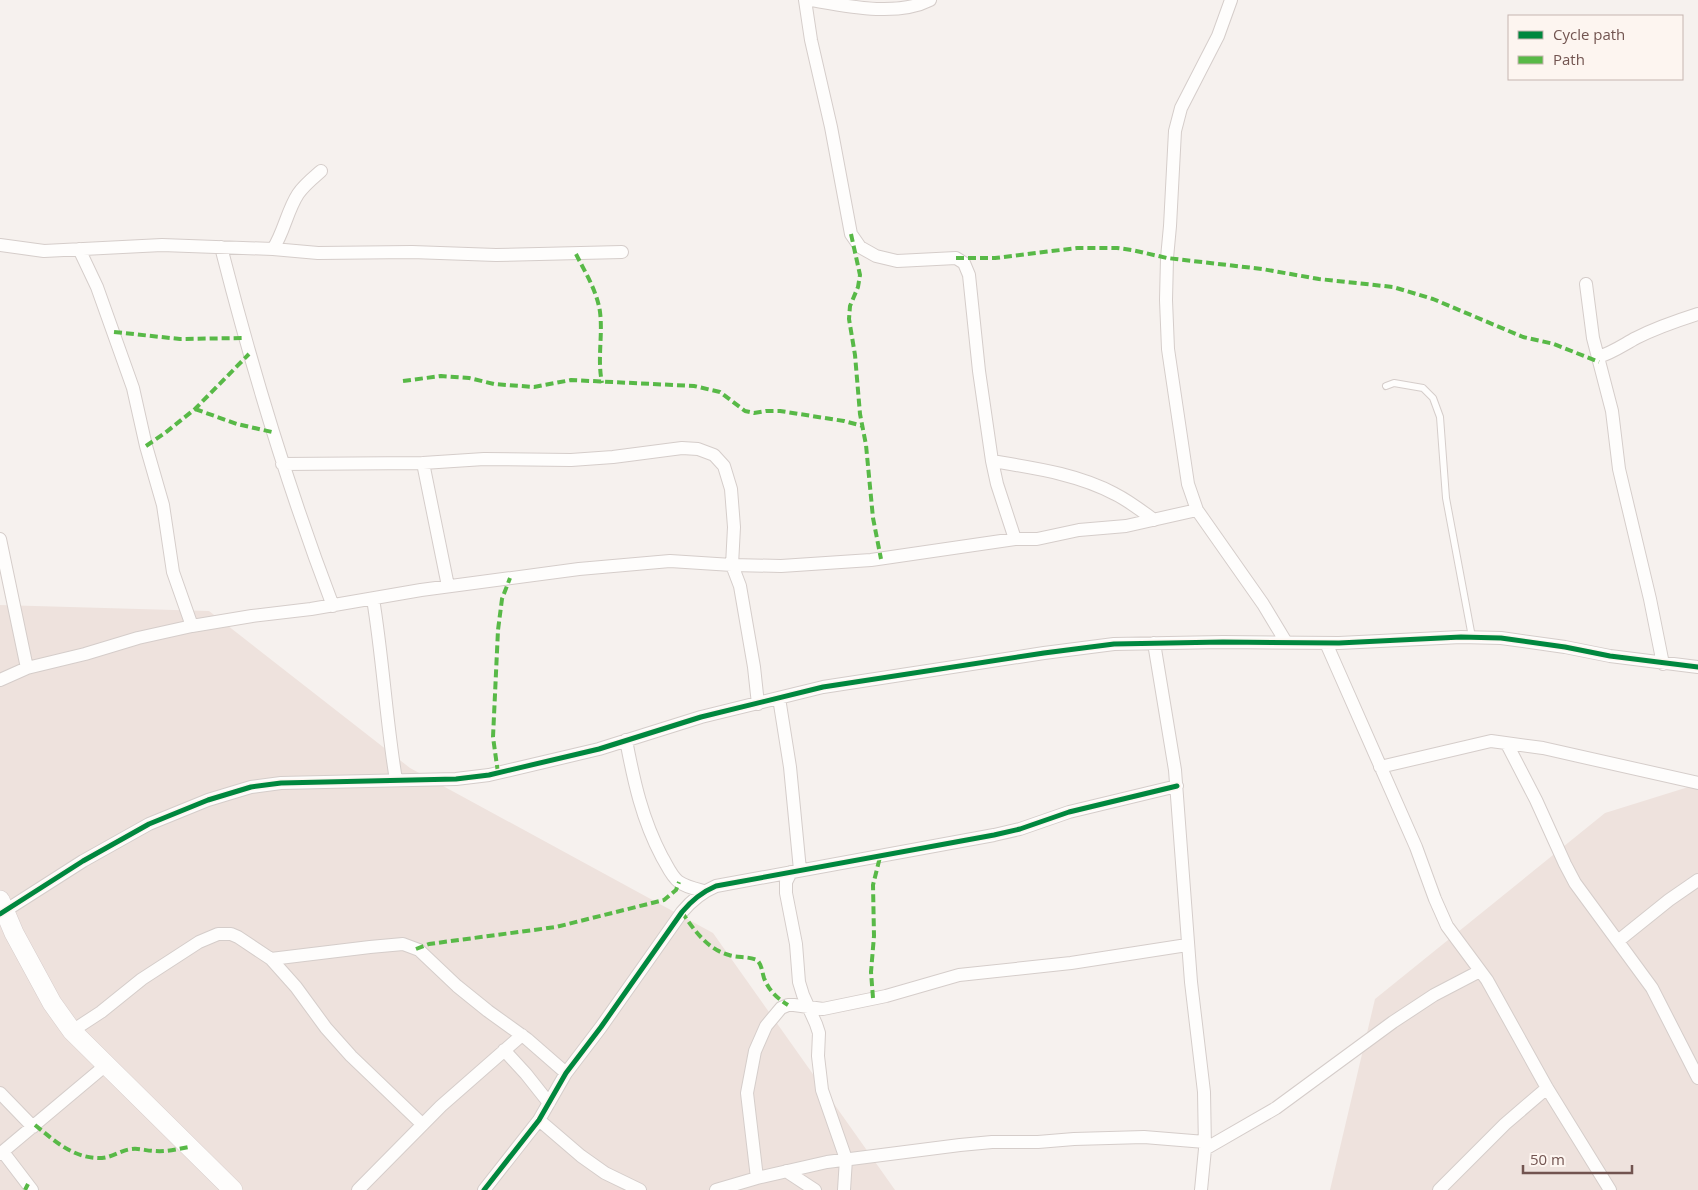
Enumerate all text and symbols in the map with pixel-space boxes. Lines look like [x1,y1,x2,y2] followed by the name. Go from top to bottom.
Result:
[1508,15,1683,80] legend
[1553,24,1625,44] text: Cycle path
[1553,49,1585,69] text: Path
[1523,1142,1632,1174] scale bar
[1530,1149,1565,1169] text: 50 m

